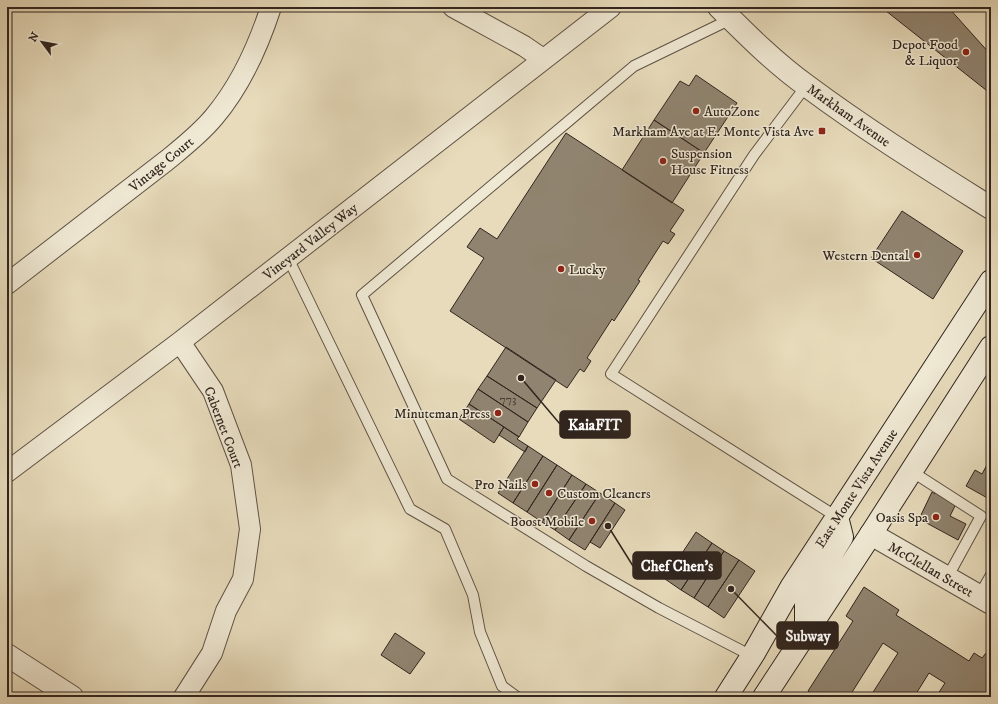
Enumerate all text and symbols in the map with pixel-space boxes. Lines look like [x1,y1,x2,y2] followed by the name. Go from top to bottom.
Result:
[22,22,62,62] north arrow
[26,30,43,45] text: N
[892,36,959,70] place label: Depot Food & Liquor
[961,47,971,57] marker: Depot Food & Liquor
[803,80,894,151] street label: Markham Avenue
[704,103,760,121] place label: AutoZone
[691,106,701,116] marker: AutoZone
[612,123,814,141] place label: Markham Ave at E. Monte Vista Ave
[817,126,827,136] marker: Markham Ave at E. Monte Vista Ave
[125,133,198,197] street label: Vintage Court
[671,145,749,179] place label: Suspension House Fitness
[658,156,668,166] marker: Suspension House Fitness
[259,199,362,285] street label: Vineyard Valley Way
[821,247,910,265] place label: Western Dental
[912,250,922,260] marker: Western Dental
[569,261,606,279] place label: Lucky
[556,264,566,274] marker: Lucky
[199,384,247,471] street label: Cabernet Court
[499,392,517,407] house number: 773
[394,405,490,423] place label: Minuteman Press
[493,408,503,418] marker: Minuteman Press
[560,411,630,438] callout: KaiaFIT
[568,416,623,435] text: KaiaFIT
[811,425,902,552] street label: East Monte Vista Avenue
[474,476,527,494] place label: Pro Nails
[530,479,540,489] marker: Pro Nails
[557,485,651,503] place label: Custom Cleaners
[544,488,554,498] marker: Custom Cleaners
[876,509,928,527] place label: Oasis Spa
[931,512,941,522] marker: Oasis Spa
[510,513,584,531] place label: Boost Mobile
[587,516,597,526] marker: Boost Mobile
[885,538,977,602] street label: McClellan Street
[633,552,721,579] callout: Chef Chen's
[641,557,713,576] text: Chef Chen's
[777,622,838,649] callout: Subway
[785,627,831,646] text: Subway

